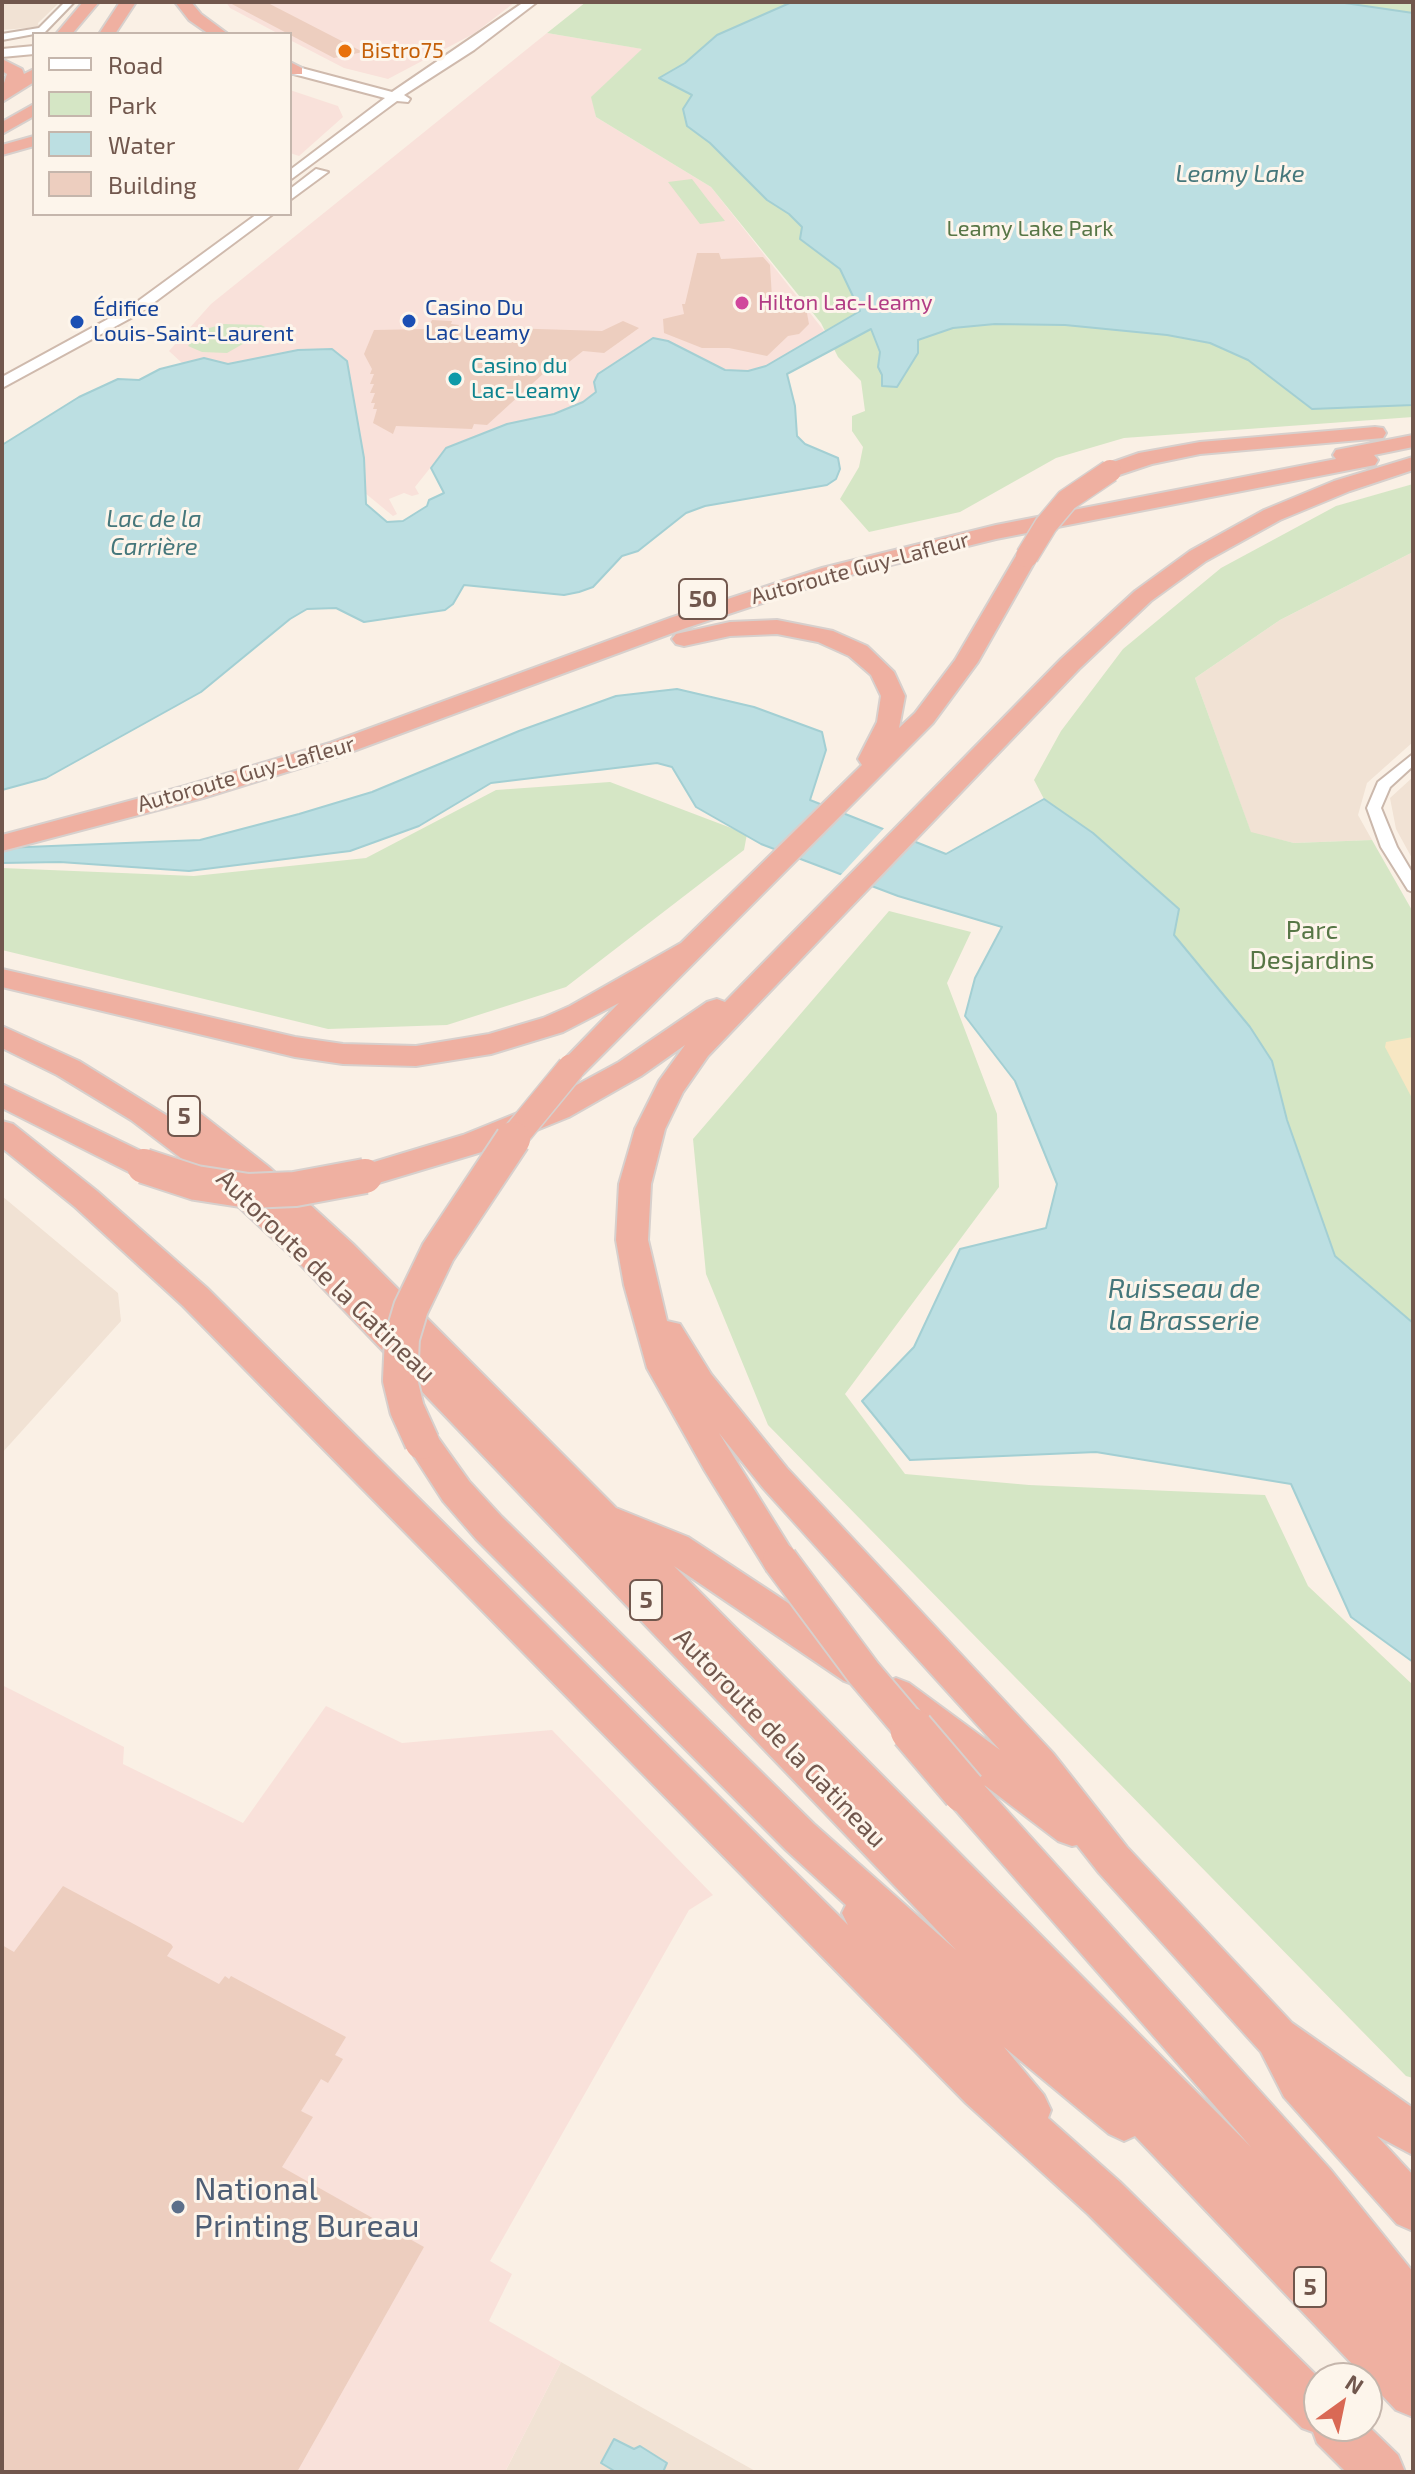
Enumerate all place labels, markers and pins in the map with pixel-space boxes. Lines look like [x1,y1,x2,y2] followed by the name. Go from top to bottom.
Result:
[361,38,444,64] place label: Bistro75
[336,42,354,60] marker: Bistro75
[758,290,933,316] place label: Hilton Lac-Leamy
[733,294,751,312] marker: Hilton Lac-Leamy
[425,295,530,346] place label: Casino Du Lac Leamy
[93,296,294,348] place label: Édifice Louis-Saint-Laurent
[400,312,418,330] marker: Casino Du Lac Leamy
[68,313,86,331] marker: Édifice Louis-Saint-Laurent
[471,353,581,404] place label: Casino du Lac-Leamy
[446,370,464,388] marker: Casino du Lac-Leamy
[194,2170,419,2245] place label: National Printing Bureau
[169,2198,187,2216] marker: National Printing Bureau

